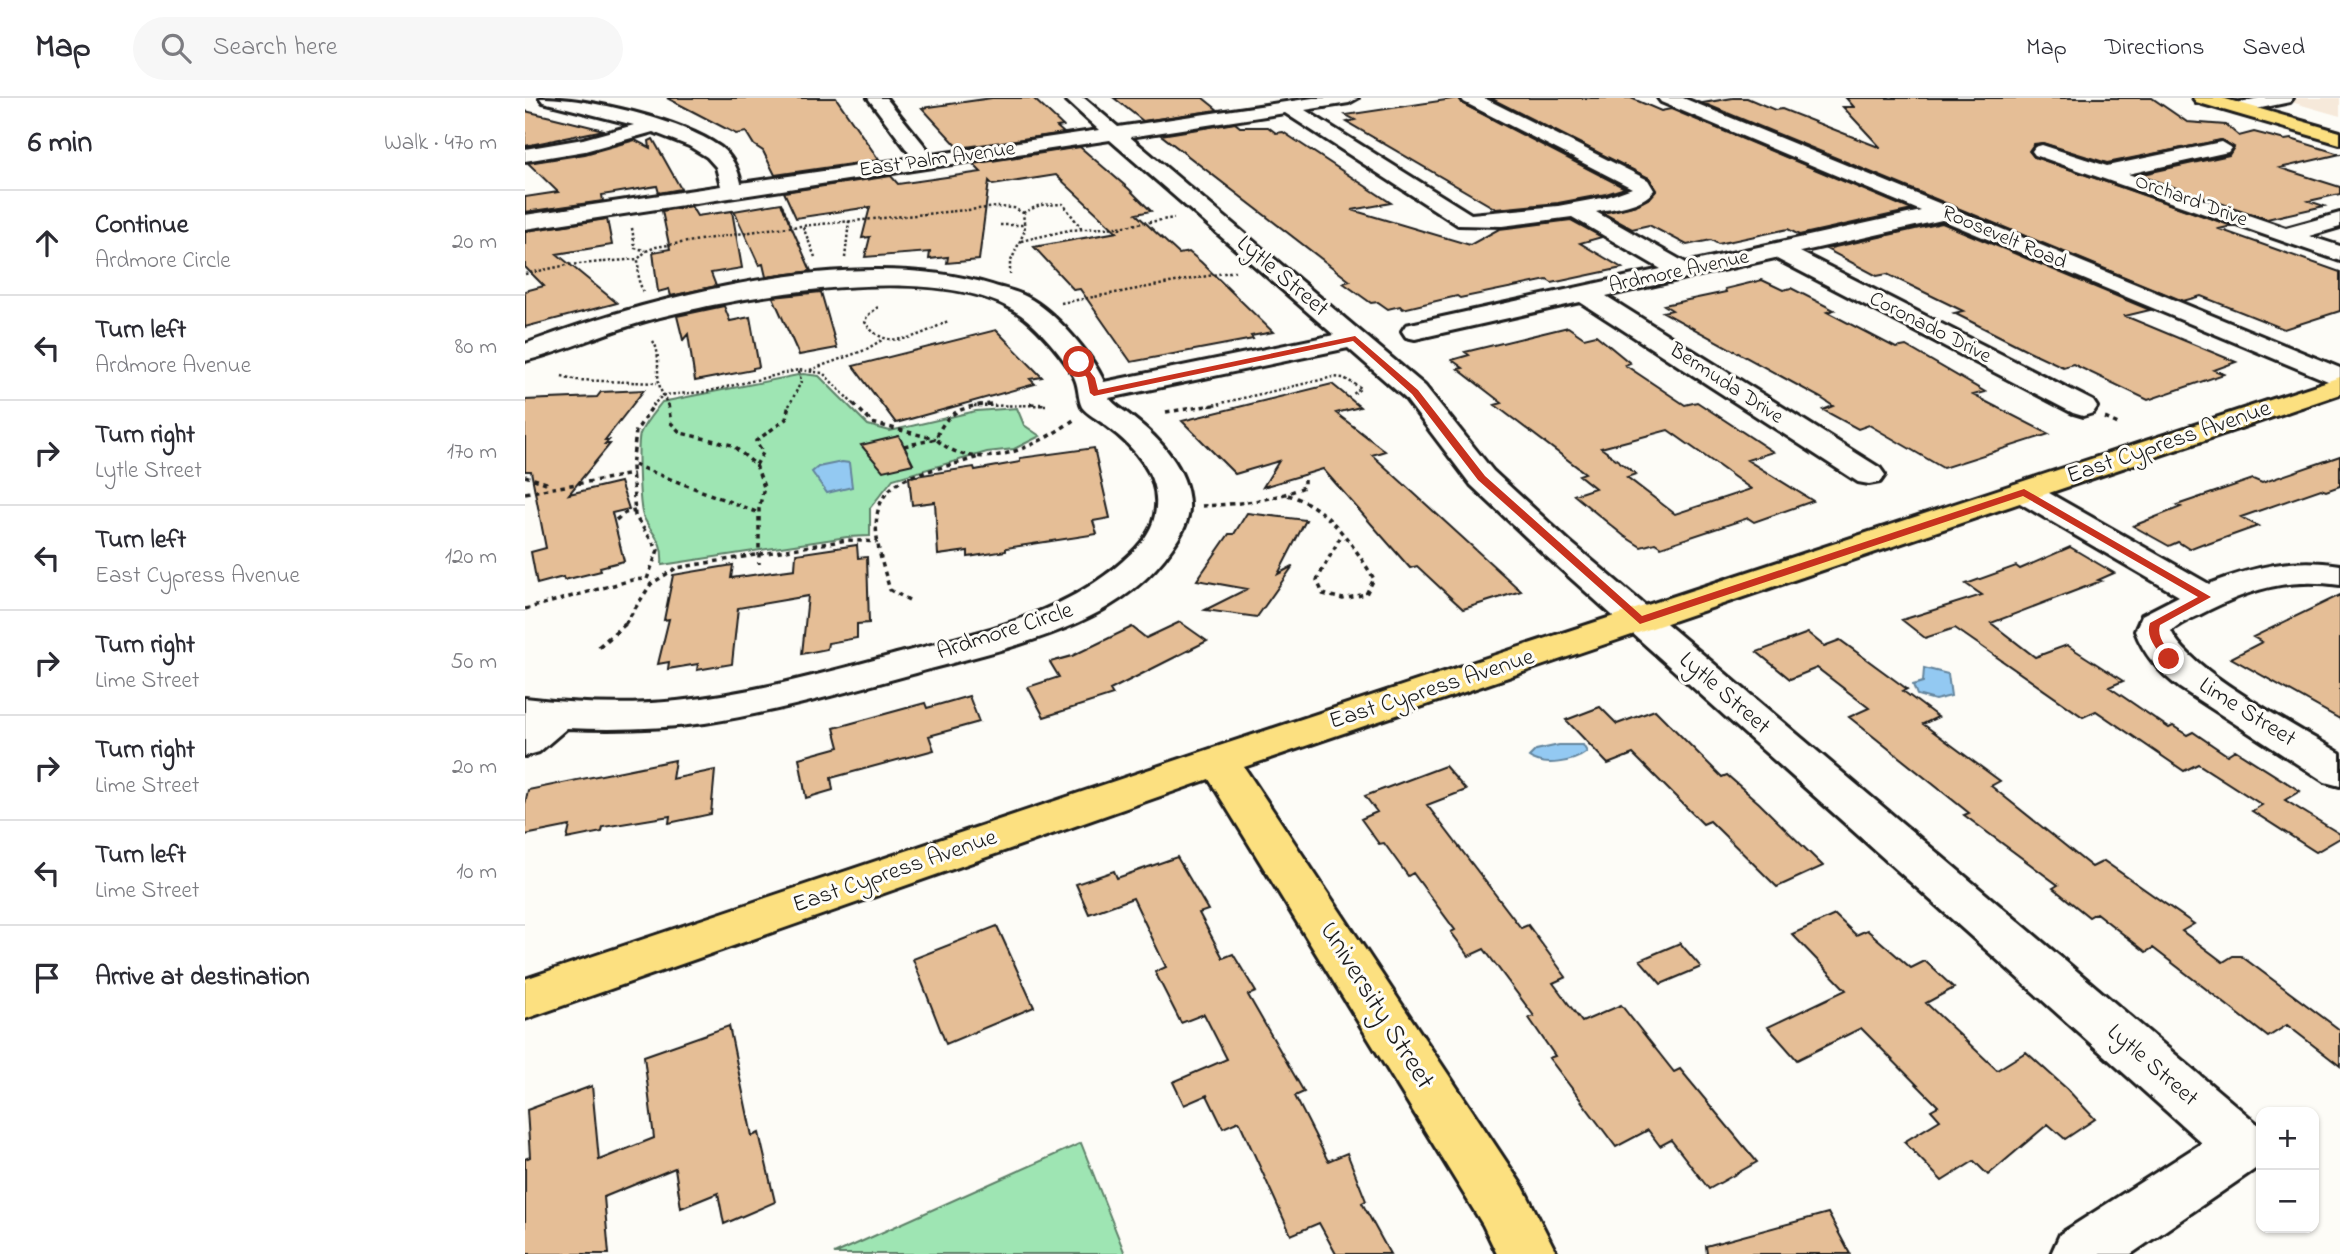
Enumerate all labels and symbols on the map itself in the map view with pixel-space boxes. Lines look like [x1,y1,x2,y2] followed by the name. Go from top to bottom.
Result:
[857,134,1017,186] street label: East Palm Avenue
[2130,167,2252,236] street label: Orchard Drive
[1937,198,2071,278] street label: Roosevelt Road
[1227,228,1336,327] street label: Lytle Street
[1606,242,1752,301] street label: Ardmore Avenue
[1864,284,1997,372] street label: Coronado Drive
[1662,335,1789,432] street label: Bermuda Drive
[1063,346,1094,377] route start
[2062,392,2276,495] street label: East Cypress Avenue
[932,593,1078,670] street label: Ardmore Circle
[1325,640,1540,741] street label: East Cypress Avenue
[2153,643,2184,674] route end
[1670,644,1778,745] street label: Lytle Street
[2191,669,2303,757] street label: Lime Street
[788,821,1002,924] street label: East Cypress Avenue
[1308,914,1444,1098] street label: University Street
[2098,1016,2206,1117] street label: Lytle Street

